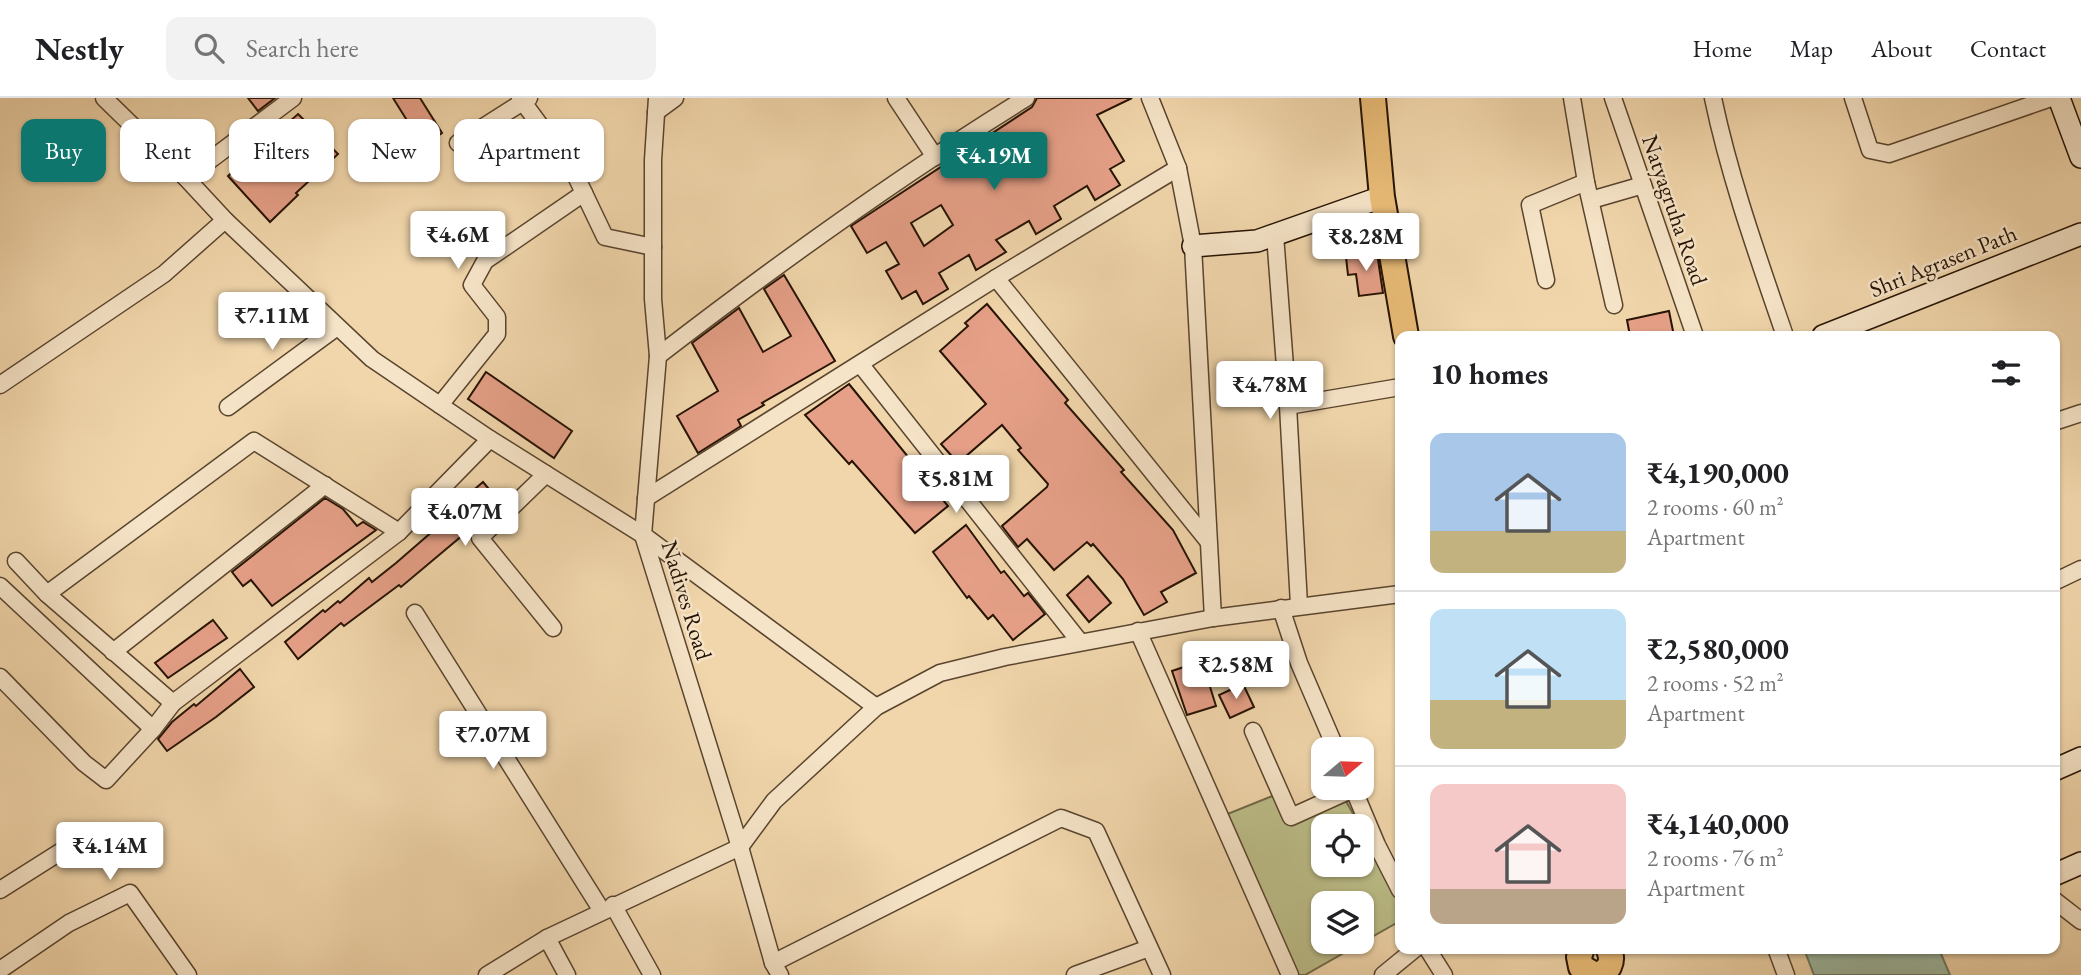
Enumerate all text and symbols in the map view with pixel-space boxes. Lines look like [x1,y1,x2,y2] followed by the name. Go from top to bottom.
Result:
[166,17,656,80] search box
[35,27,124,70] text: Nestly
[190,29,228,67] icon: search
[246,31,359,65] text: Search here
[1692,33,1752,64] text: Home
[1790,33,1833,64] text: Map
[1871,33,1932,64] text: About
[1970,33,2046,64] text: Contact
[21,119,106,182] chip: Buy
[120,119,215,182] chip: Rent
[229,119,334,182] chip: Filters
[348,119,440,182] chip: New
[454,119,604,182] chip: Apartment
[1635,131,1715,289] street label: Natyagruha Road
[937,132,1051,192] pin: ₹4.19M
[956,140,1032,170] text: ₹4.19M
[409,212,507,271] pin: ₹4.6M
[1309,214,1423,273] pin: ₹8.28M
[1865,218,2021,304] street label: Shri Agrasen Path
[426,219,490,249] text: ₹4.6M
[1328,221,1404,251] text: ₹8.28M
[215,292,329,352] pin: ₹7.11M
[234,300,310,330] text: ₹7.11M
[1430,354,1548,393] text: 10 homes
[1987,354,2025,392] icon: filters
[1213,362,1327,421] pin: ₹4.78M
[1232,369,1308,399] text: ₹4.78M
[1647,453,1789,492] text: ₹4,190,000
[899,456,1013,515] pin: ₹5.81M
[1486,461,1570,545] icon: home
[918,463,994,493] text: ₹5.81M
[408,489,522,548] pin: ₹4.07M
[1647,492,1784,522] text: 2 rooms · 60 m²
[427,496,503,526] text: ₹4.07M
[1647,522,1745,552] text: Apartment
[655,537,719,664] street label: Nadives Road
[1647,629,1789,668] text: ₹2,580,000
[1486,637,1570,721] icon: home
[1179,642,1293,701] pin: ₹2.58M
[1198,649,1274,679] text: ₹2.58M
[1647,668,1784,698] text: 2 rooms · 52 m²
[1647,698,1745,728] text: Apartment
[436,712,550,771] pin: ₹7.07M
[455,719,531,749] text: ₹7.07M
[1311,737,1374,800] north arrow
[1311,737,1374,954] map controls
[1647,804,1789,843] text: ₹4,140,000
[1486,812,1570,896] icon: home
[1311,814,1374,877] button: locate
[53,822,167,882] pin: ₹4.14M
[72,830,148,860] text: ₹4.14M
[1647,843,1784,873] text: 2 rooms · 76 m²
[1647,873,1745,903] text: Apartment
[1311,891,1374,954] button: layers

